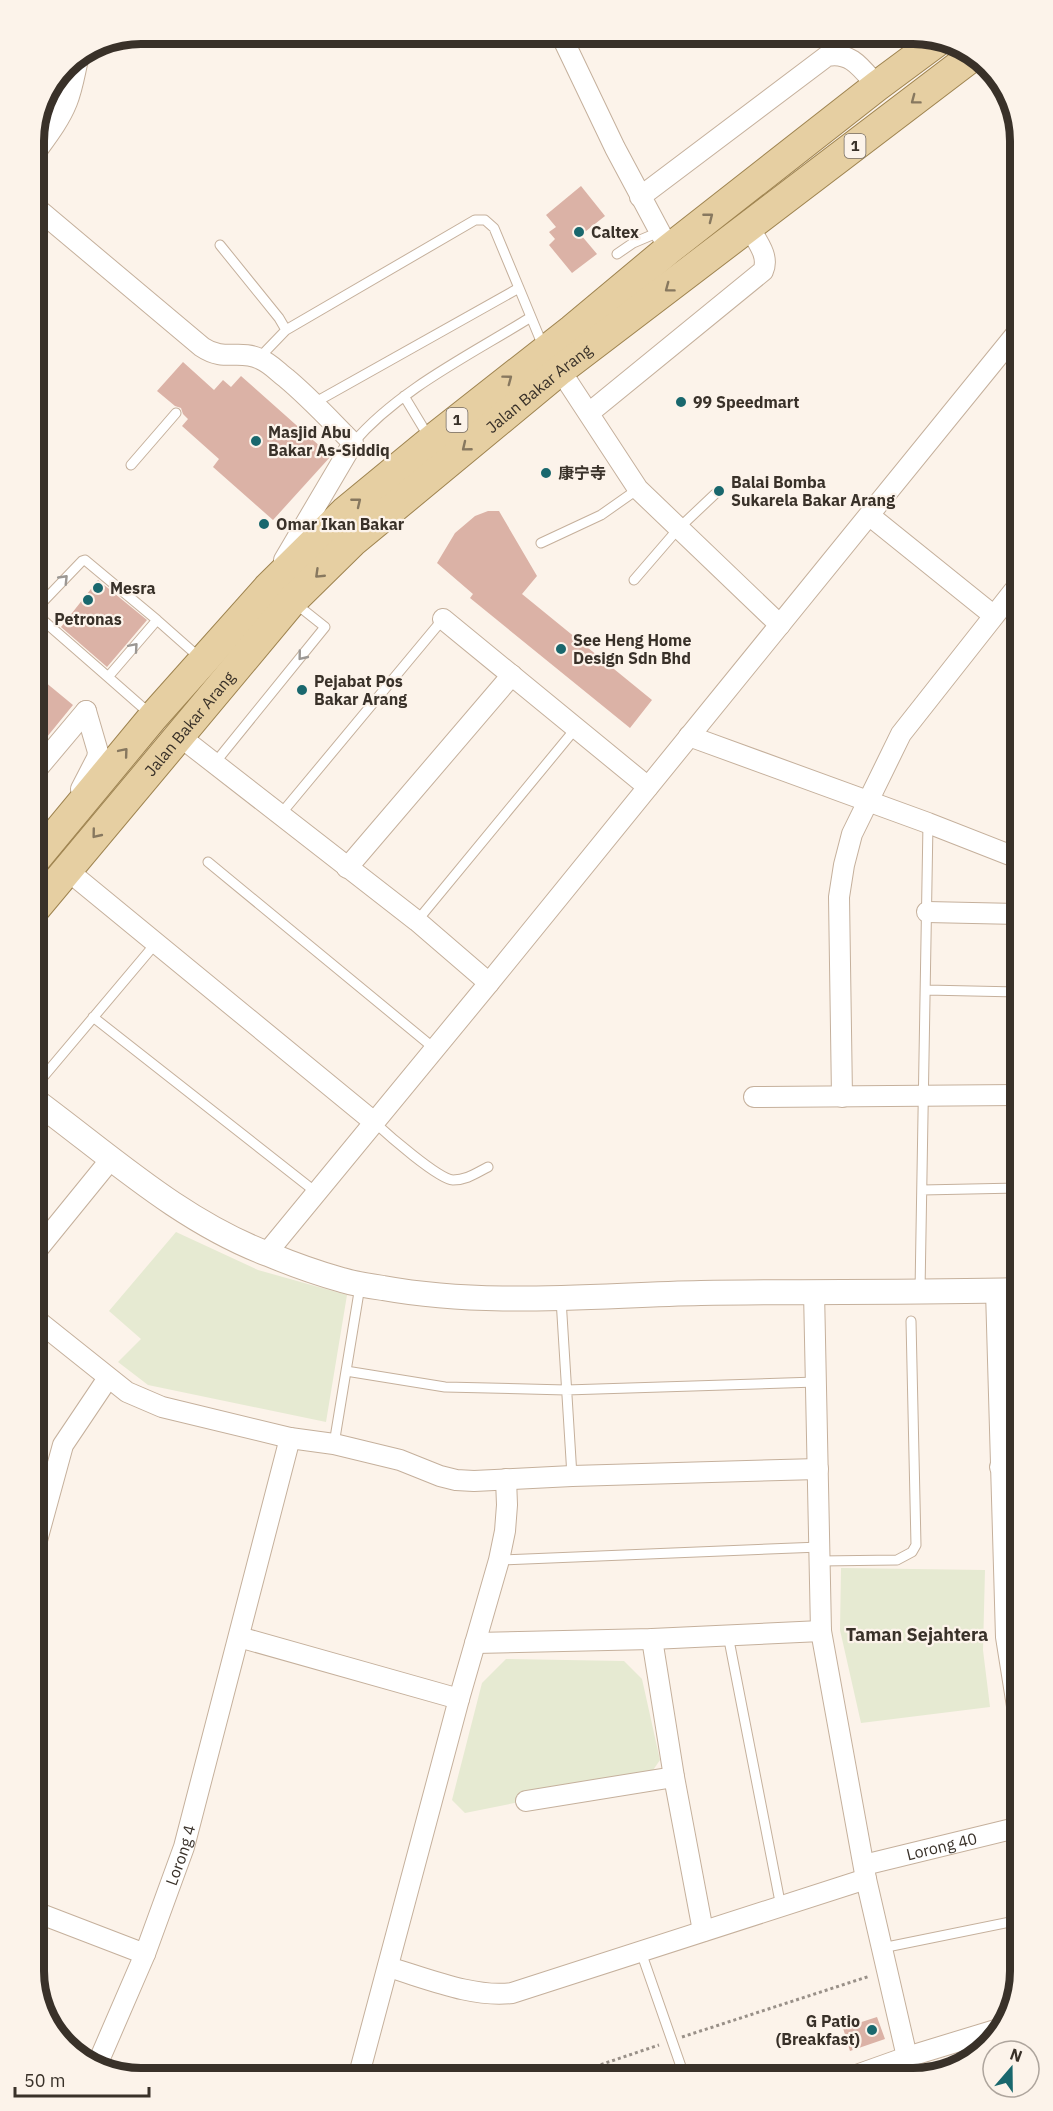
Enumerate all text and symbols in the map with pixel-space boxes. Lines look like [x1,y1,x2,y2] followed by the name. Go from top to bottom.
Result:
[910,93,921,104] one-way arrow
[844,134,866,158] road number: 1
[702,213,713,224] one-way arrow
[591,222,639,242] place label: Caltex
[572,225,586,239] marker: Caltex
[664,280,675,291] one-way arrow
[482,339,596,437] street label: Jalan Bakar Arang
[502,376,513,387] one-way arrow
[693,392,799,412] place label: 99 Speedmart
[674,395,688,409] marker: 99 Speedmart
[446,408,468,432] road number: 1
[268,422,390,460] place label: Masjid Abu Bakar As-Siddiq
[249,434,263,448] marker: Masjid Abu Bakar As-Siddiq
[462,440,473,451] one-way arrow
[558,463,606,483] place label: 康宁寺
[539,466,553,480] marker: 康宁寺
[731,472,895,510] place label: Balai Bomba Sukarela Bakar Arang
[712,484,726,498] marker: Balai Bomba Sukarela Bakar Arang
[350,498,361,509] one-way arrow
[276,514,405,534] place label: Omar Ikan Bakar
[257,517,271,531] marker: Omar Ikan Bakar
[315,567,326,578] one-way arrow
[57,575,68,586] one-way arrow
[110,578,156,598] place label: Mesra
[91,581,105,595] marker: Mesra
[81,593,95,607] marker: Petronas
[54,609,122,629] place label: Petronas
[573,630,691,668] place label: See Heng Home Design Sdn Bhd
[554,642,568,656] marker: See Heng Home Design Sdn Bhd
[127,643,138,654] one-way arrow
[299,649,310,660] one-way arrow
[140,667,239,780] street label: Jalan Bakar Arang
[314,671,407,709] place label: Pejabat Pos Bakar Arang
[295,683,309,697] marker: Pejabat Pos Bakar Arang
[117,748,128,759] one-way arrow
[93,827,104,838] one-way arrow
[846,1623,988,1646] district label: Taman Sejahtera
[161,1823,199,1888] street label: Lorong 4
[904,1828,979,1864] street label: Lorong 40
[776,2011,860,2049] place label: G Patio (Breakfast)
[865,2023,879,2037] marker: G Patio (Breakfast)
[981,2039,1041,2099] north arrow
[1007,2044,1025,2066] text: N
[15,2060,148,2098] scale bar
[24,2069,66,2092] text: 50 m

